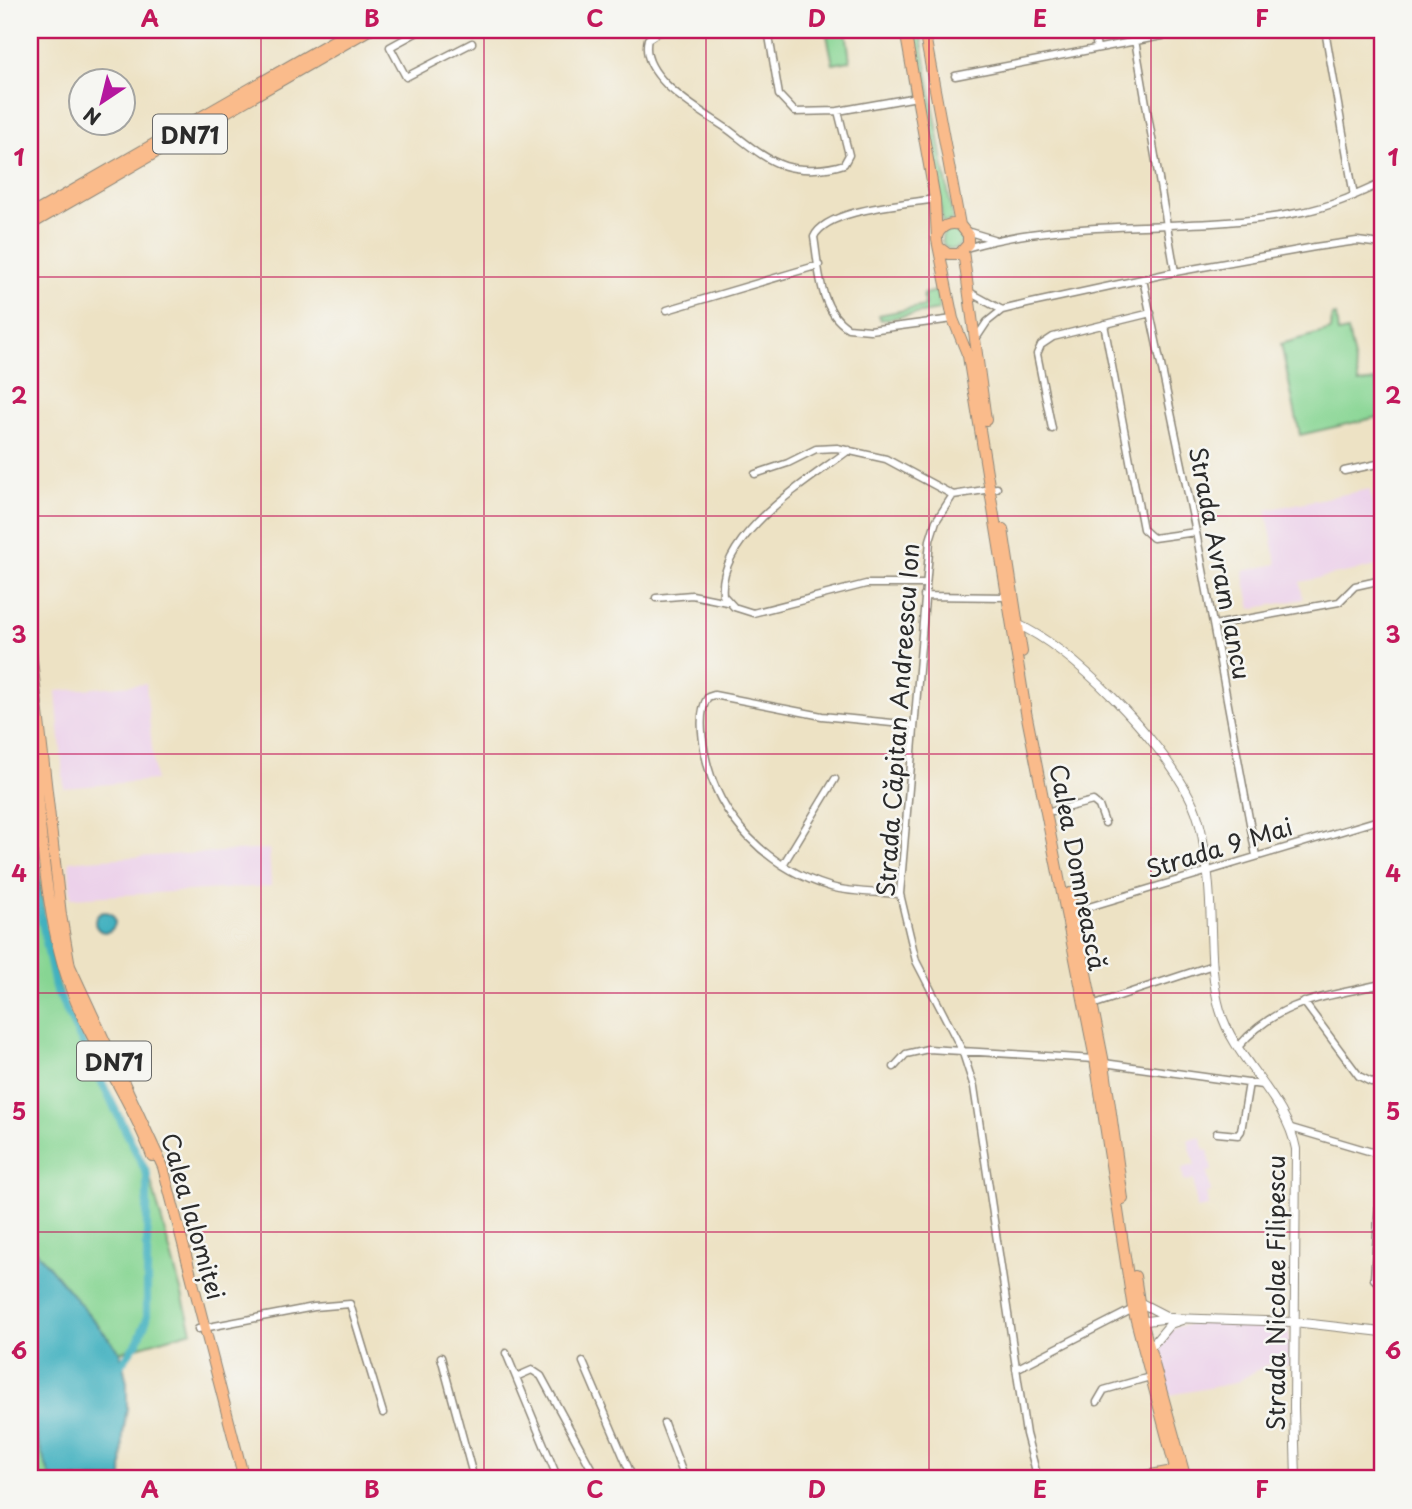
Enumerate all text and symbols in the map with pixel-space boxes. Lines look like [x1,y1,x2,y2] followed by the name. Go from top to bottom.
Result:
[141,0,159,35] text: A
[364,0,380,35] text: B
[586,0,604,35] text: C
[808,0,826,35] text: D
[1033,0,1047,35] text: E
[1255,0,1269,35] text: F
[66,66,136,136] north arrow
[77,101,106,133] text: N
[153,114,227,154] road number: DN71
[14,139,25,174] text: 1
[1388,139,1399,174] text: 1
[11,377,27,412] text: 2
[1385,377,1401,412] text: 2
[1181,443,1261,683] street label: Strada Avram Iancu
[867,542,927,898] street label: Strada Căpitan Andreescu Ion
[11,616,27,651] text: 3
[1385,616,1401,651] text: 3
[1041,761,1117,973] street label: Calea Domnească
[1141,808,1297,886] street label: Strada 9 Mai
[11,855,27,890] text: 4
[1385,855,1401,890] text: 4
[77,1042,151,1080] road number: DN71
[12,1093,26,1128] text: 5
[1386,1093,1400,1128] text: 5
[153,1128,235,1304] street label: Calea Ialomiței
[1257,1155,1293,1431] street label: Strada Nicolae Filipescu
[11,1332,27,1367] text: 6
[1385,1332,1401,1367] text: 6
[141,1471,159,1506] text: A
[364,1471,380,1506] text: B
[586,1471,604,1506] text: C
[808,1471,826,1506] text: D
[1033,1471,1047,1506] text: E
[1255,1471,1269,1506] text: F

